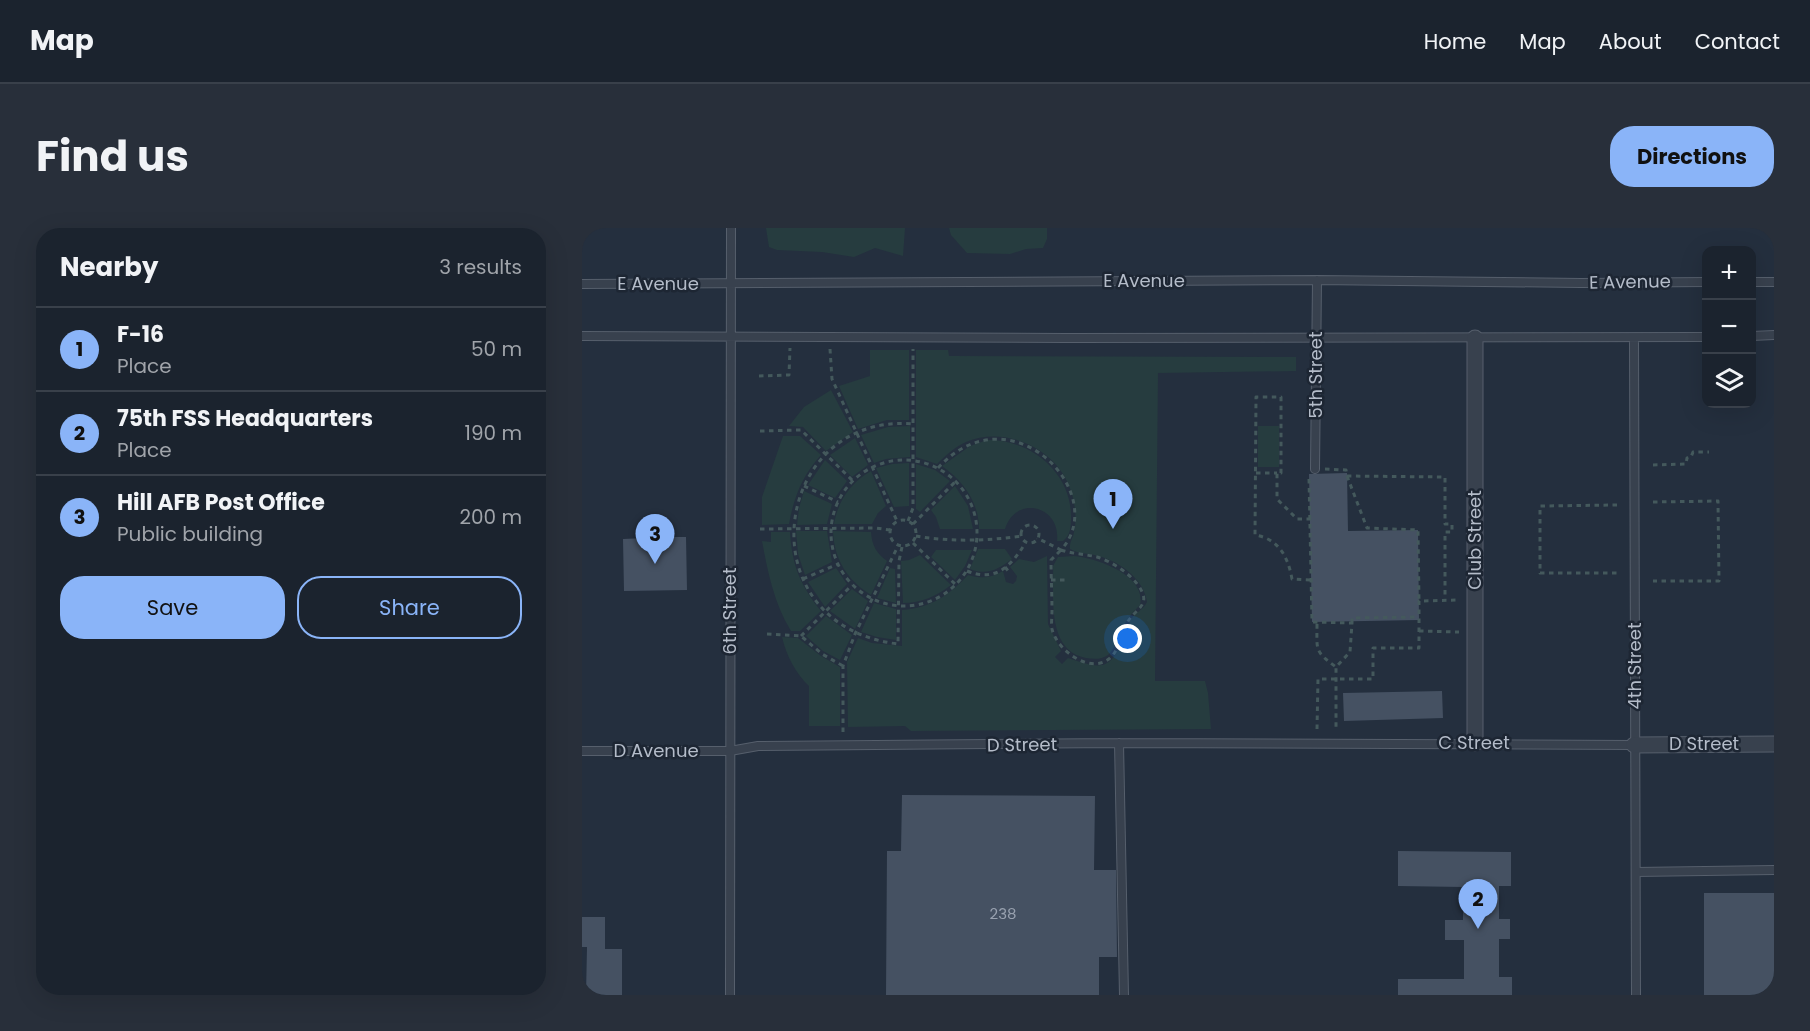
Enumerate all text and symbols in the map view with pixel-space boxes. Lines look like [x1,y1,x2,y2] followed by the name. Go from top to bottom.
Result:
[30,21,94,60] text: Map
[1424,27,1486,56] text: Home
[1519,27,1566,56] text: Map
[1599,27,1662,56] text: About
[1695,27,1780,56] text: Contact
[1610,126,1774,187] button: Directions
[36,127,189,186] text: Find us
[1702,246,1756,408] map controls
[1702,246,1756,300] button: +
[60,249,158,285] text: Nearby
[439,253,522,281] text: 3 results
[1103,268,1185,293] street label: E Avenue
[1589,268,1671,295] street label: E Avenue
[617,271,699,296] street label: E Avenue
[1702,300,1756,354] button: −
[117,319,164,350] text: F-16
[1303,332,1328,418] street label: 5th Street
[76,335,83,363] text: 1
[471,335,522,363] text: 50 m
[117,352,172,380] text: Place
[1702,354,1756,408] button: layers
[117,403,373,434] text: 75th FSS Headquarters
[74,419,85,447] text: 2
[465,419,522,447] text: 190 m
[117,436,172,464] text: Place
[1094,480,1132,529] pin: 1
[117,487,325,518] text: Hill AFB Post Office
[1462,490,1487,590] street label: Club Street
[73,503,86,531] text: 3
[459,503,522,531] text: 200 m
[636,514,674,564] pin: 3
[117,520,263,548] text: Public building
[717,567,742,655] street label: 6th Street
[60,576,285,639] button: Save
[297,576,522,639] button: Share
[1622,623,1647,709] street label: 4th Street
[1113,624,1142,653] your location
[1438,730,1510,755] street label: C Street
[987,731,1057,758] street label: D Street
[1669,731,1739,756] street label: D Street
[613,738,699,763] street label: D Avenue
[1458,880,1498,929] pin: 2
[990,903,1016,924] house number: 238

